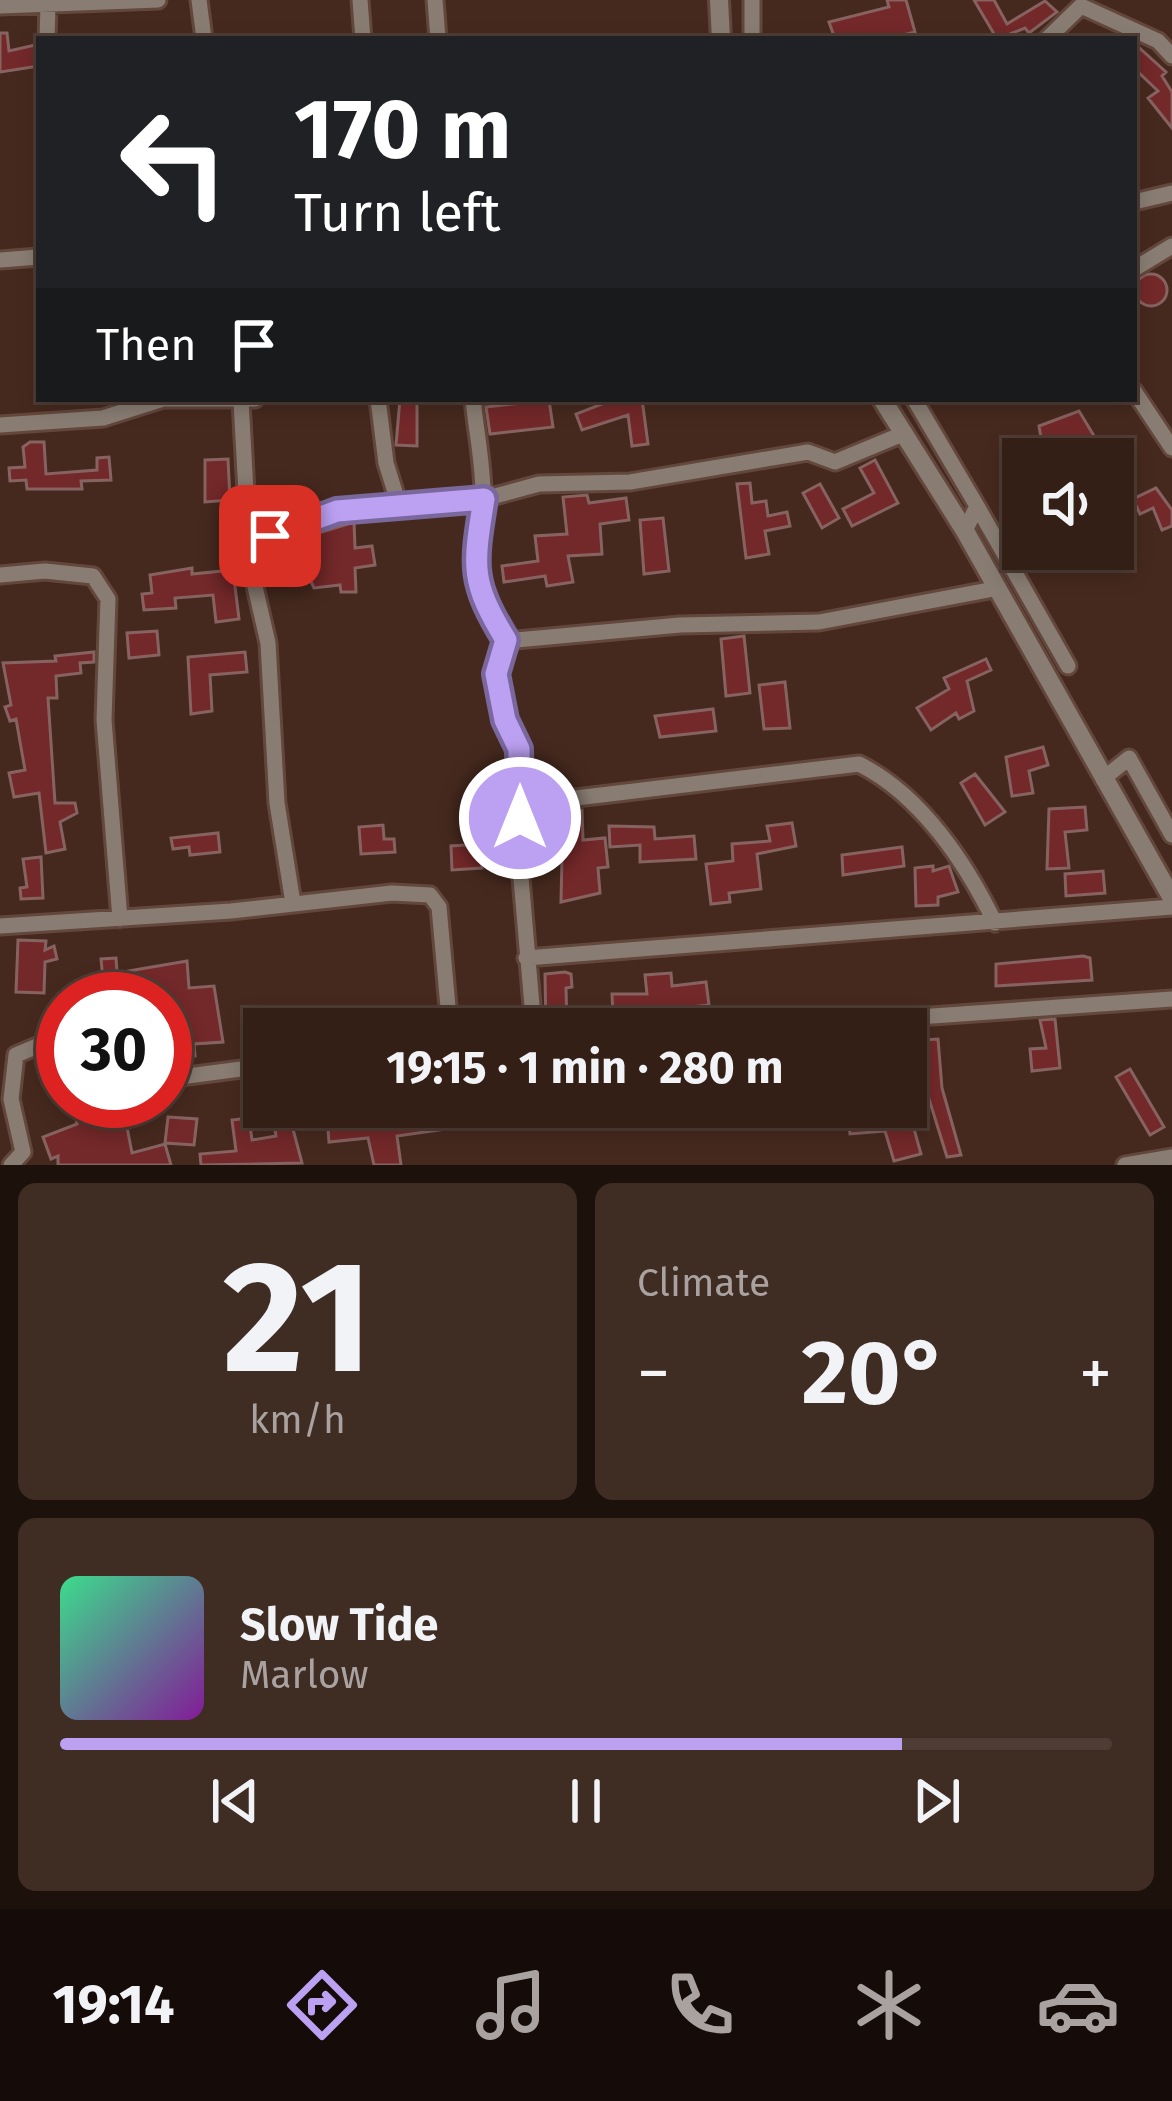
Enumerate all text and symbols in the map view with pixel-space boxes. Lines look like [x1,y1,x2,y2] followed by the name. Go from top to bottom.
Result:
[294,79,511,180] text: 170 m
[96,84,252,240] icon: left
[294,181,501,245] text: Turn left
[221,312,287,378] icon: arrive
[96,318,197,372] text: Then
[1002,438,1134,570] map controls
[1002,438,1134,570] button: sound
[219,485,321,587] pin
[237,503,303,569] icon: arrive
[457,755,583,881] position arrow
[36,972,192,1128] speed limit sign: 30
[386,1041,784,1095] text: 19:15 · 1 min · 280 m
[223,1225,372,1412] text: 21
[637,1260,770,1306] text: Climate
[801,1319,948,1427] text: 20°
[637,1334,670,1413] text: −
[1079,1334,1112,1413] text: +
[249,1397,346,1443] text: km/h
[240,1598,438,1652] text: Slow Tide
[240,1652,369,1698] text: Marlow
[202,1768,268,1834] icon: previous
[553,1768,619,1834] icon: pause
[904,1768,970,1834] icon: next
[280,1963,364,2047] icon: directions
[469,1963,553,2047] icon: music
[658,1963,742,2047] icon: phone
[847,1963,931,2047] icon: climate
[1036,1963,1120,2047] icon: car
[53,1973,175,2037] text: 19:14

